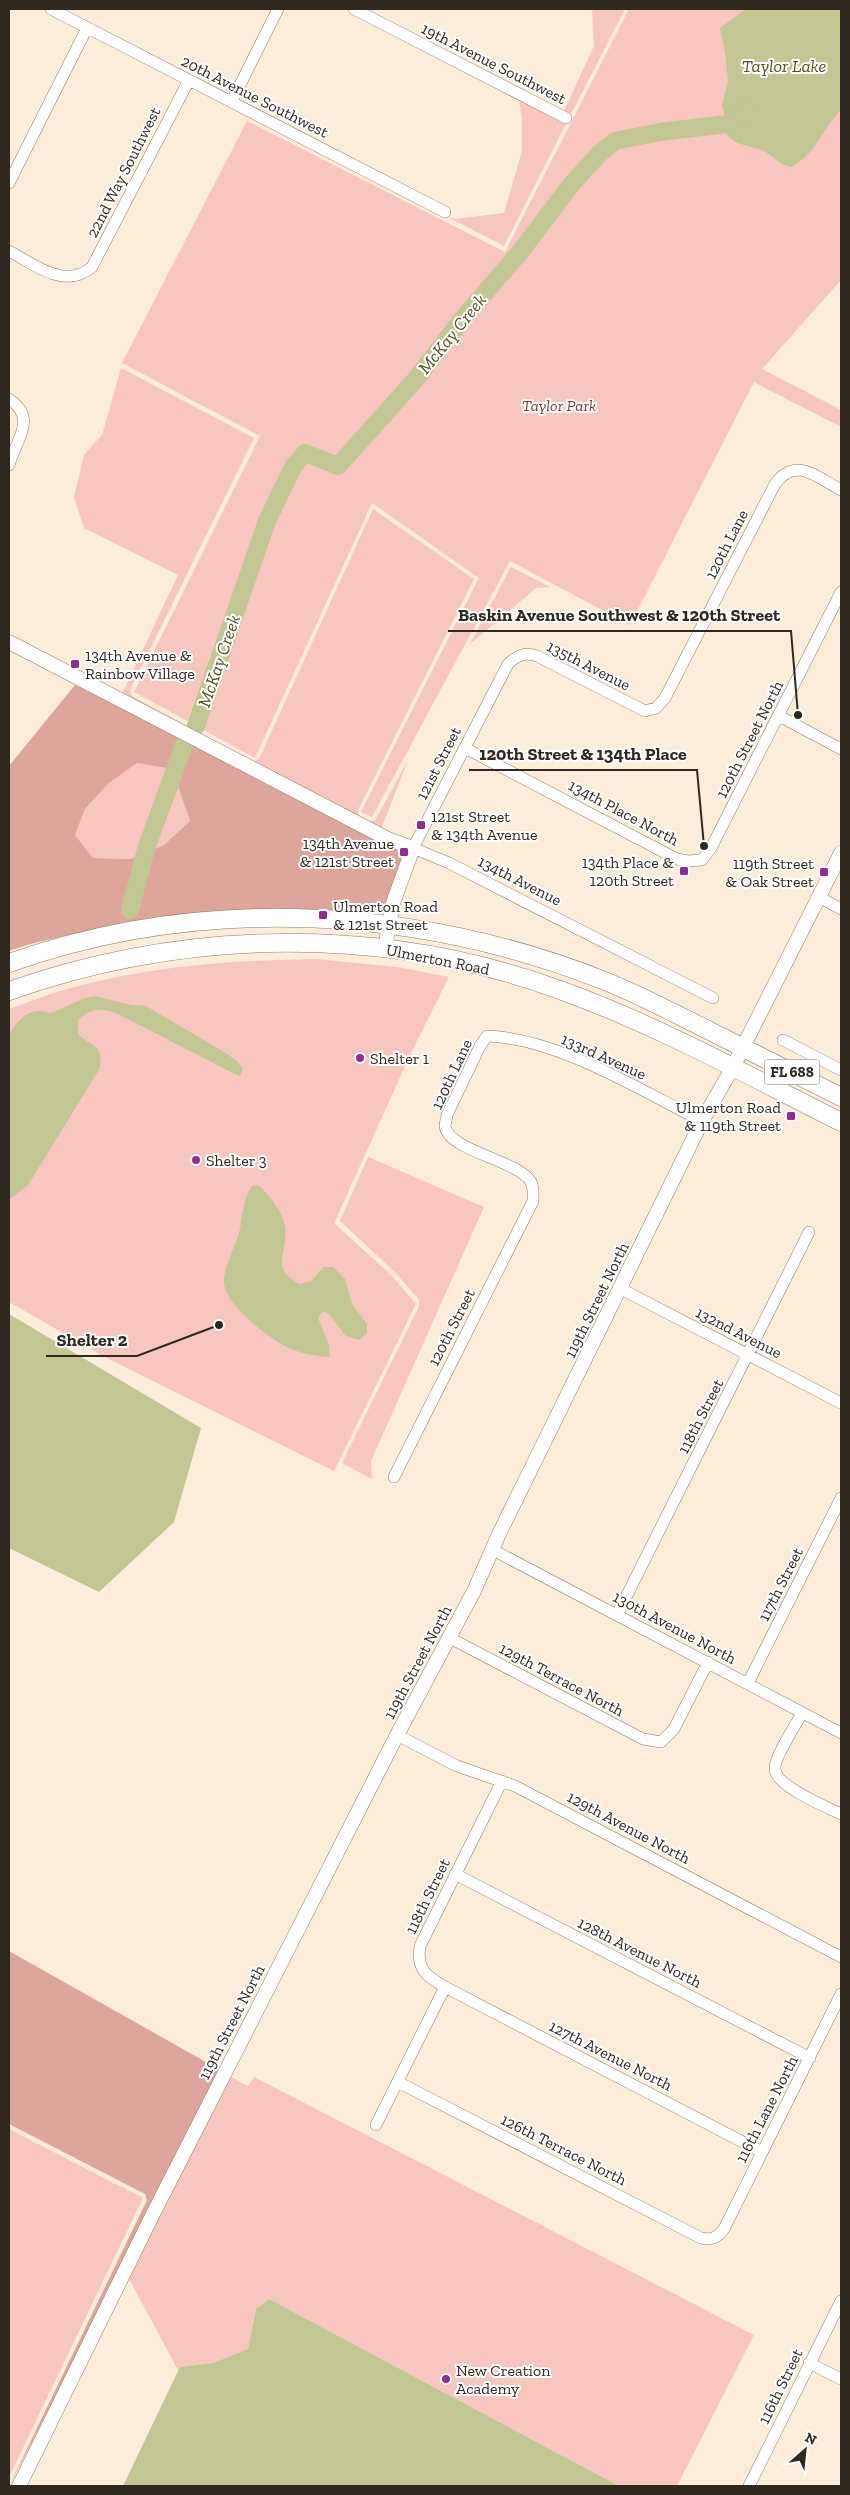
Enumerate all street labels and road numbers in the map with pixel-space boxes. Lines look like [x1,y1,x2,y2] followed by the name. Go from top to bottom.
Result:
[418,19,569,108] street label: 19th Avenue Southwest
[178,51,332,142] street label: 20th Avenue Southwest
[82,104,164,240] street label: 22nd Way Southwest
[701,506,752,582] street label: 120th Lane
[544,636,634,695] street label: 135th Avenue
[712,677,787,801] street label: 120th Street North
[412,724,465,803] street label: 121st Street
[565,775,682,849] street label: 134th Place North
[475,851,565,910] street label: 134th Avenue
[384,940,492,979] street label: Ulmerton Road
[558,1029,649,1084] street label: 133rd Avenue
[427,1036,476,1112] street label: 120th Lane
[764,1060,820,1084] road number: FL 688
[560,1239,633,1361] street label: 119th Street North
[424,1285,479,1369] street label: 120th Street
[693,1303,785,1362] street label: 132nd Avenue
[673,1376,727,1457] street label: 118th Street
[754,1544,807,1624] street label: 117th Street
[610,1587,740,1668] street label: 130th Avenue North
[379,1602,455,1722] street label: 119th Street North
[496,1639,627,1720] street label: 129th Terrace North
[564,1787,693,1868] street label: 129th Avenue North
[401,1855,454,1937] street label: 118th Street
[575,1913,705,1992] street label: 128th Avenue North
[194,1962,269,2083] street label: 119th Street North
[546,2016,675,2095] street label: 127th Avenue North
[731,2053,802,2166] street label: 116th Lane North
[498,2110,630,2189] street label: 126th Terrace North
[754,2345,807,2427] street label: 116th Street

